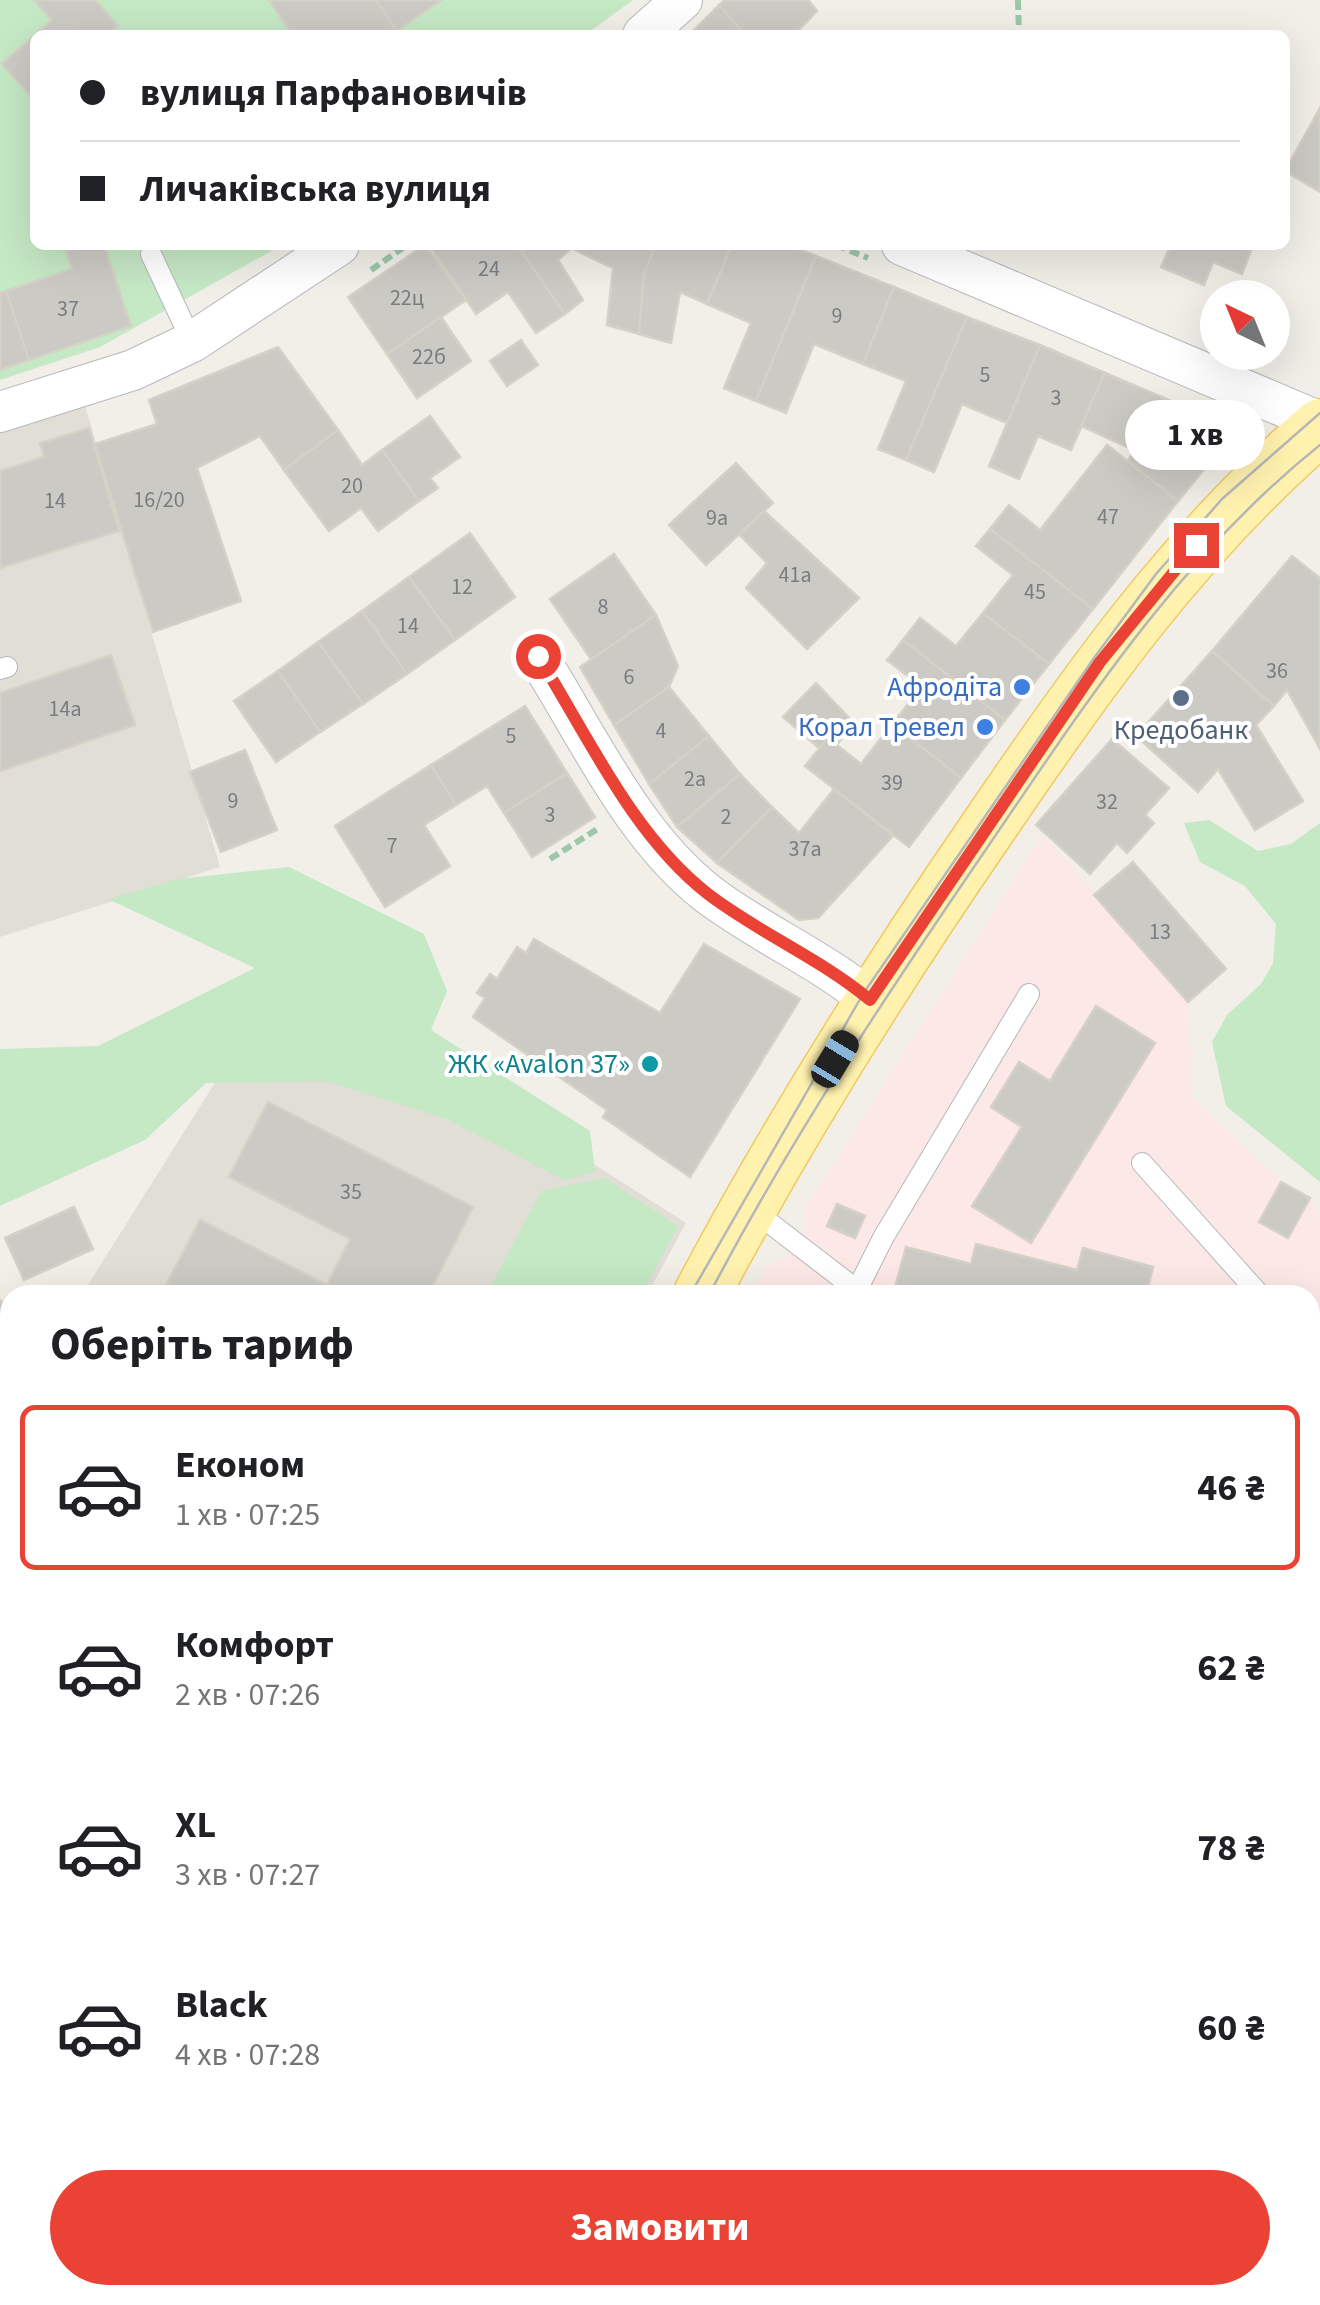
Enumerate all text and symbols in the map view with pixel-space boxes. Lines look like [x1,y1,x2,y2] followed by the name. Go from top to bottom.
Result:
[140,66,527,120] text: вулиця Парфановичів
[140,162,491,216] text: Личаківська вулиця
[478,253,500,285] house number: 24
[1200,280,1290,370] north arrow
[1200,280,1290,370] map controls
[390,282,424,314] house number: 22ц
[57,293,79,325] house number: 37
[832,300,842,332] house number: 9
[412,341,446,373] house number: 22б
[980,359,990,391] house number: 5
[1051,382,1061,414] house number: 3
[1126,400,1266,470] callout: 1 хв
[1167,412,1223,458] text: 1 хв
[341,470,363,502] house number: 20
[133,484,185,516] house number: 16/20
[44,485,66,517] house number: 14
[1097,501,1119,533] house number: 47
[706,502,728,534] house number: 9а
[1174,523,1219,568] route end
[779,559,811,591] house number: 41а
[451,571,473,603] house number: 12
[1024,576,1046,608] house number: 45
[598,591,609,623] house number: 8
[397,610,419,642] house number: 14
[516,634,561,679] route start
[1266,655,1288,687] house number: 36
[624,661,635,693] house number: 6
[887,667,1002,707] place label: Афродіта
[1011,676,1033,698] marker: Афродіта
[1170,687,1192,709] marker: Кредобанк
[49,693,81,725] house number: 14а
[798,707,965,747] place label: Корал Тревел
[1114,710,1248,750] place label: Кредобанк
[656,715,667,747] house number: 4
[974,716,996,738] marker: Корал Тревел
[506,720,516,752] house number: 5
[684,763,706,795] house number: 2а
[881,767,903,799] house number: 39
[228,785,238,817] house number: 9
[1096,786,1118,818] house number: 32
[545,799,555,831] house number: 3
[721,801,731,833] house number: 2
[387,830,398,862] house number: 7
[789,833,821,865] house number: 37а
[1149,916,1171,948] house number: 13
[807,1026,863,1092] car
[448,1044,630,1084] place label: ЖК «Avalon 37»
[639,1053,661,1075] marker: ЖК «Avalon 37»
[340,1176,362,1208] house number: 35
[50,1313,354,1377] text: Оберіть тариф
[175,1438,305,1492] text: Економ
[55,1443,145,1533] icon: car
[1197,1461,1265,1515] text: 46 ₴
[175,1492,320,1538] text: 1 хв · 07:25
[175,1618,334,1672] text: Комфорт
[55,1623,145,1713] icon: car
[1197,1641,1265,1695] text: 62 ₴
[175,1672,320,1718] text: 2 хв · 07:26
[175,1798,216,1852] text: XL
[55,1803,145,1893] icon: car
[1197,1821,1265,1875] text: 78 ₴
[175,1852,320,1898] text: 3 хв · 07:27
[175,1978,268,2032] text: Black
[55,1983,145,2073] icon: car
[1197,2001,1265,2055] text: 60 ₴
[175,2032,320,2078] text: 4 хв · 07:28
[50,2170,1270,2285] button: Замовити

